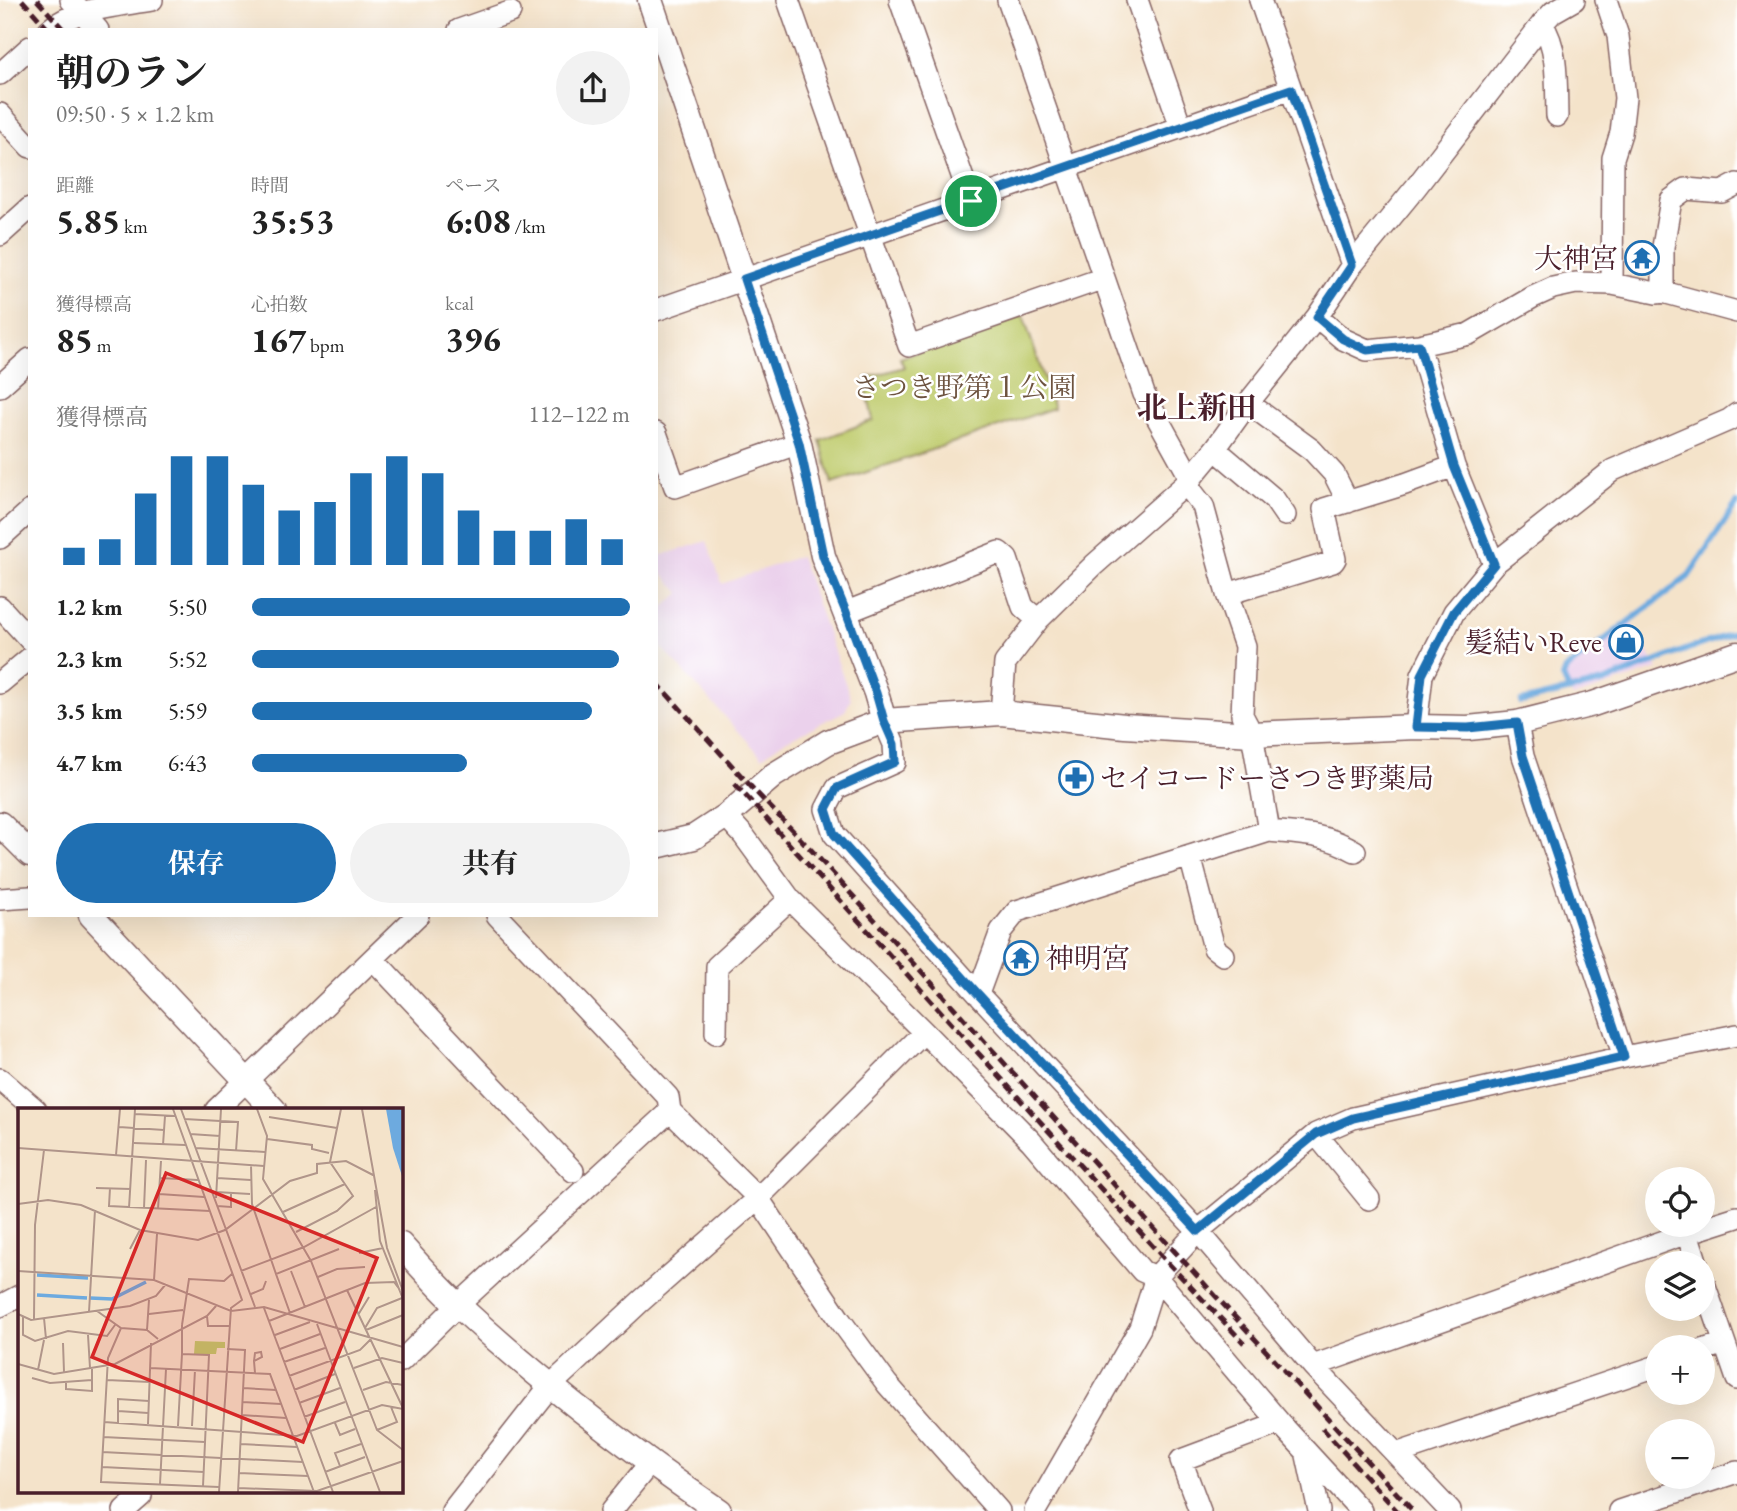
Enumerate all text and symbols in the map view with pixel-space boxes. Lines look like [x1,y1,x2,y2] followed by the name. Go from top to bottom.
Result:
[56,48,208,97] text: 朝のラン
[556,51,630,125] button: share
[56,99,214,129] text: 09:50 · 5 × 1.2 km
[941,171,1001,231] pin
[56,173,94,198] text: 距離
[251,173,289,198] text: 時間
[445,173,501,198] text: ペース
[952,182,990,220] icon: arrive
[56,198,120,243] text: 5.85
[251,198,335,243] text: 35:53
[445,198,511,243] text: 6:08
[120,214,148,239] text: km
[511,214,546,239] text: /km
[1623,239,1661,277] temple icon: 大神宮
[1534,240,1618,276] place label: 大神宮
[445,291,474,316] text: kcal
[56,292,132,317] text: 獲得標高
[251,292,308,317] text: 心拍数
[445,316,501,361] text: 396
[56,317,93,362] text: 85
[251,317,306,362] text: 167
[93,333,112,358] text: m
[306,333,344,358] text: bpm
[852,369,1076,405] park label: さつき野第１公園
[1137,388,1257,427] district label: 北上新田
[529,399,630,429] text: 112–122 m
[56,402,148,432] text: 獲得標高
[56,592,123,622] text: 1.2 km
[168,592,207,622] text: 5:50
[1607,623,1645,661] shop icon: 髪結いReve
[1465,624,1602,660] place label: 髪結いReve
[56,644,123,674] text: 2.3 km
[168,644,207,674] text: 5:52
[56,696,123,726] text: 3.5 km
[168,696,207,726] text: 5:59
[56,748,123,778] text: 4.7 km
[168,748,207,778] text: 6:43
[1057,759,1095,797] pharmacy icon: セイコードーさつき野薬局
[1100,760,1434,796] place label: セイコードーさつき野薬局
[56,823,336,903] button: 保存
[350,823,630,903] button: 共有
[1002,939,1040,977] temple icon: 神明宮
[1046,940,1130,976] place label: 神明宮
[18,1108,402,1494] inset map
[1645,1167,1715,1489] map controls
[1645,1167,1715,1237] button: locate
[1645,1251,1715,1321] button: layers
[1645,1335,1715,1405] button: +
[1645,1419,1715,1489] button: −

